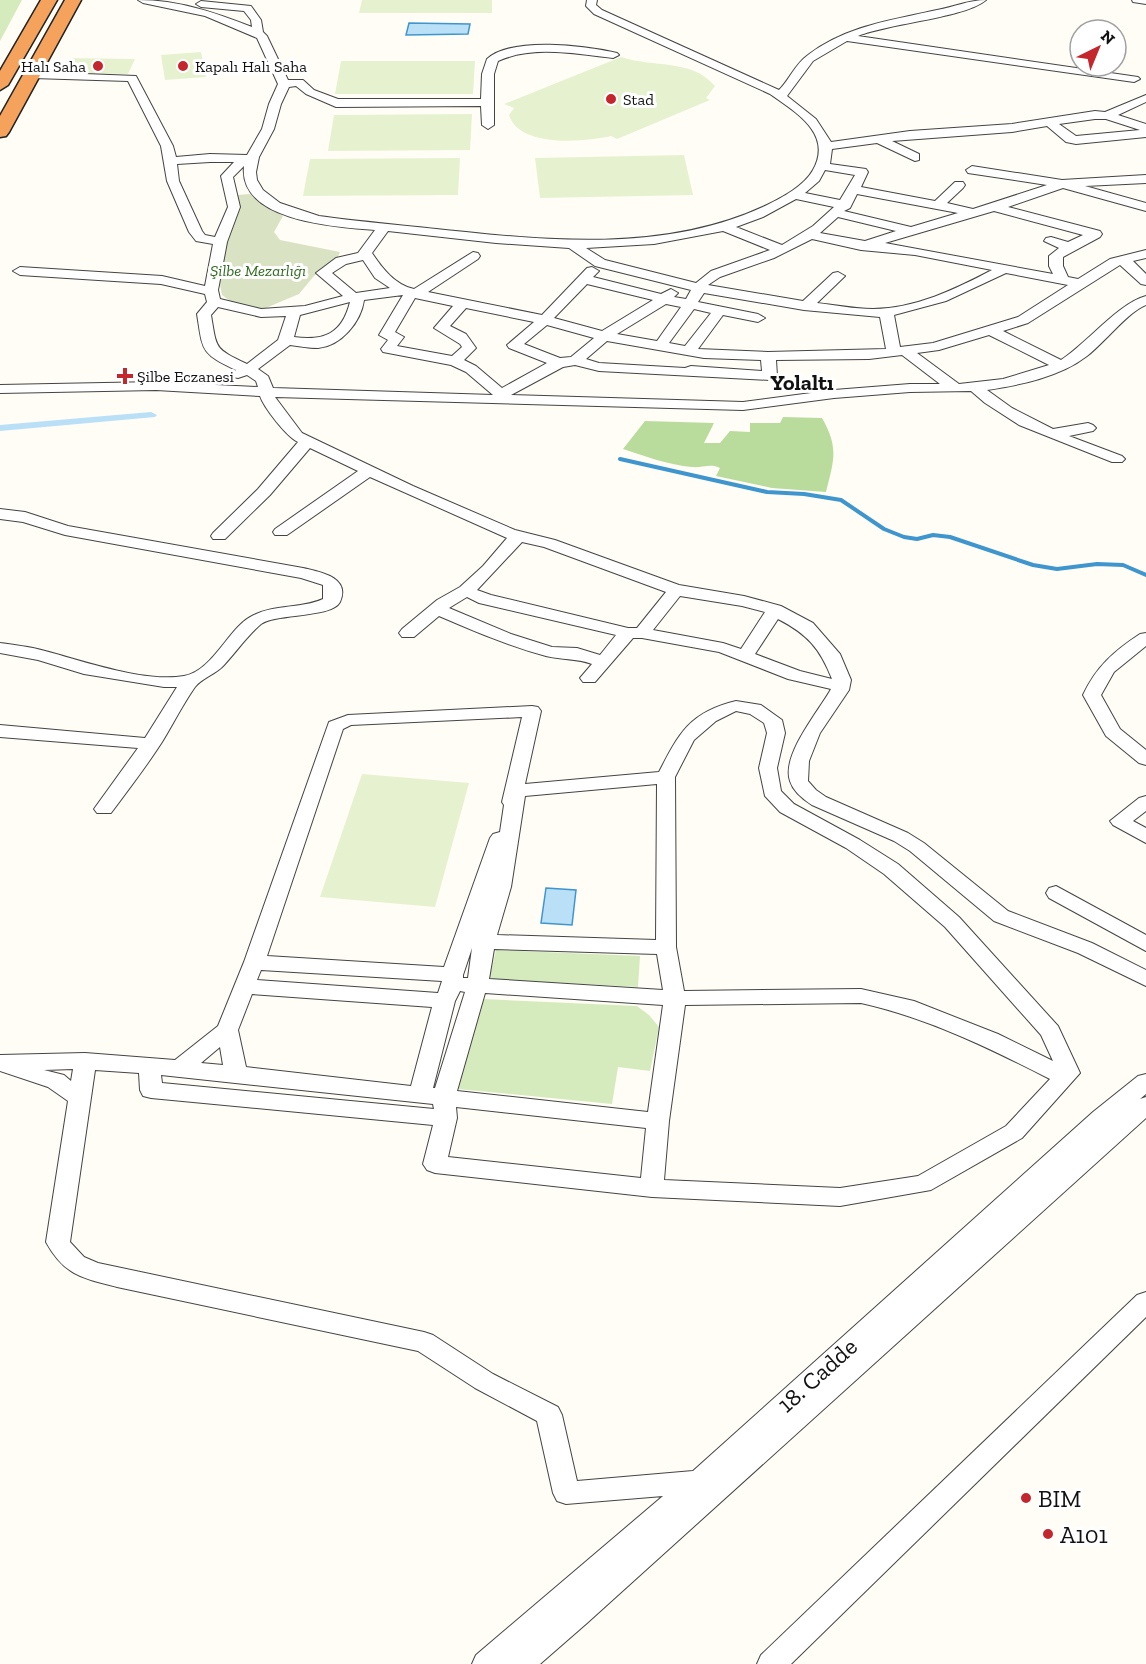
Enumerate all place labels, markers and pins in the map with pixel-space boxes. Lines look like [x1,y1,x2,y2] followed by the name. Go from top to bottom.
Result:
[21,57,86,76] place label: Halı Saha
[195,57,307,76] place label: Kapalı Halı Saha
[91,59,105,73] marker: Halı Saha
[176,59,190,73] marker: Kapalı Halı Saha
[623,90,654,109] place label: Stad
[604,92,618,106] marker: Stad
[137,367,235,386] place label: Şilbe Eczanesi
[118,369,132,383] marker: Şilbe Eczanesi
[1038,1484,1081,1513] place label: BIM
[1019,1491,1033,1505] marker: BIM
[1060,1520,1108,1549] place label: A101
[1041,1527,1055,1541] marker: A101

